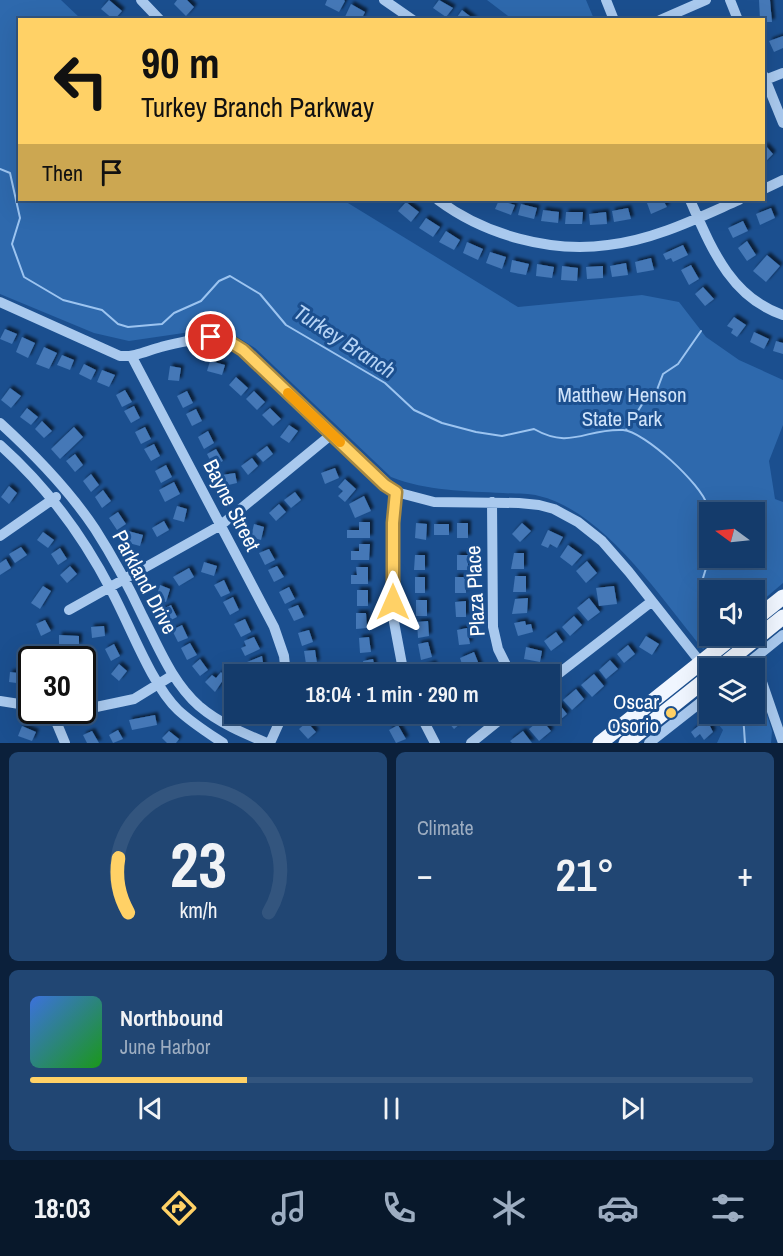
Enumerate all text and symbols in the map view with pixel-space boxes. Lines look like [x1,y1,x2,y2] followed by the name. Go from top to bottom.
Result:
[141,35,220,91] text: 90 m
[42,42,120,120] icon: left
[141,89,374,125] text: Turkey Branch Parkway
[95,156,128,189] icon: arrive
[42,158,83,188] text: Then
[288,297,402,385] water label: Turkey Branch
[185,311,236,362] pin
[194,320,227,353] icon: arrive
[557,380,687,433] park label: Matthew Henson State Park
[196,454,268,556] street label: Bayne Street
[699,502,765,568] north arrow
[699,502,765,724] map controls
[105,525,185,639] street label: Parkland Drive
[458,545,492,637] street label: Plaza Place
[361,570,425,634] position arrow
[699,580,765,646] button: sound
[18,646,96,724] speed limit sign: 30
[699,658,765,724] button: layers
[305,679,479,709] text: 18:04 · 1 min · 290 m
[607,687,659,740] place label: Oscar Osorio
[664,706,678,720] marker: Oscar Osorio
[417,814,474,841] text: Climate
[170,822,226,906] text: 23
[555,844,615,905] text: 21°
[417,852,433,896] text: −
[737,852,753,896] text: +
[179,897,217,926] text: km/h
[120,1003,223,1033] text: Northbound
[120,1033,210,1060] text: June Harbor
[134,1092,167,1125] icon: previous
[375,1092,408,1125] icon: pause
[616,1092,649,1125] icon: next
[158,1187,200,1229] icon: directions
[268,1187,310,1229] icon: music
[378,1187,420,1229] icon: phone
[488,1187,530,1229] icon: climate
[597,1187,639,1229] icon: car
[707,1187,749,1229] icon: filters
[34,1190,91,1226] text: 18:03

